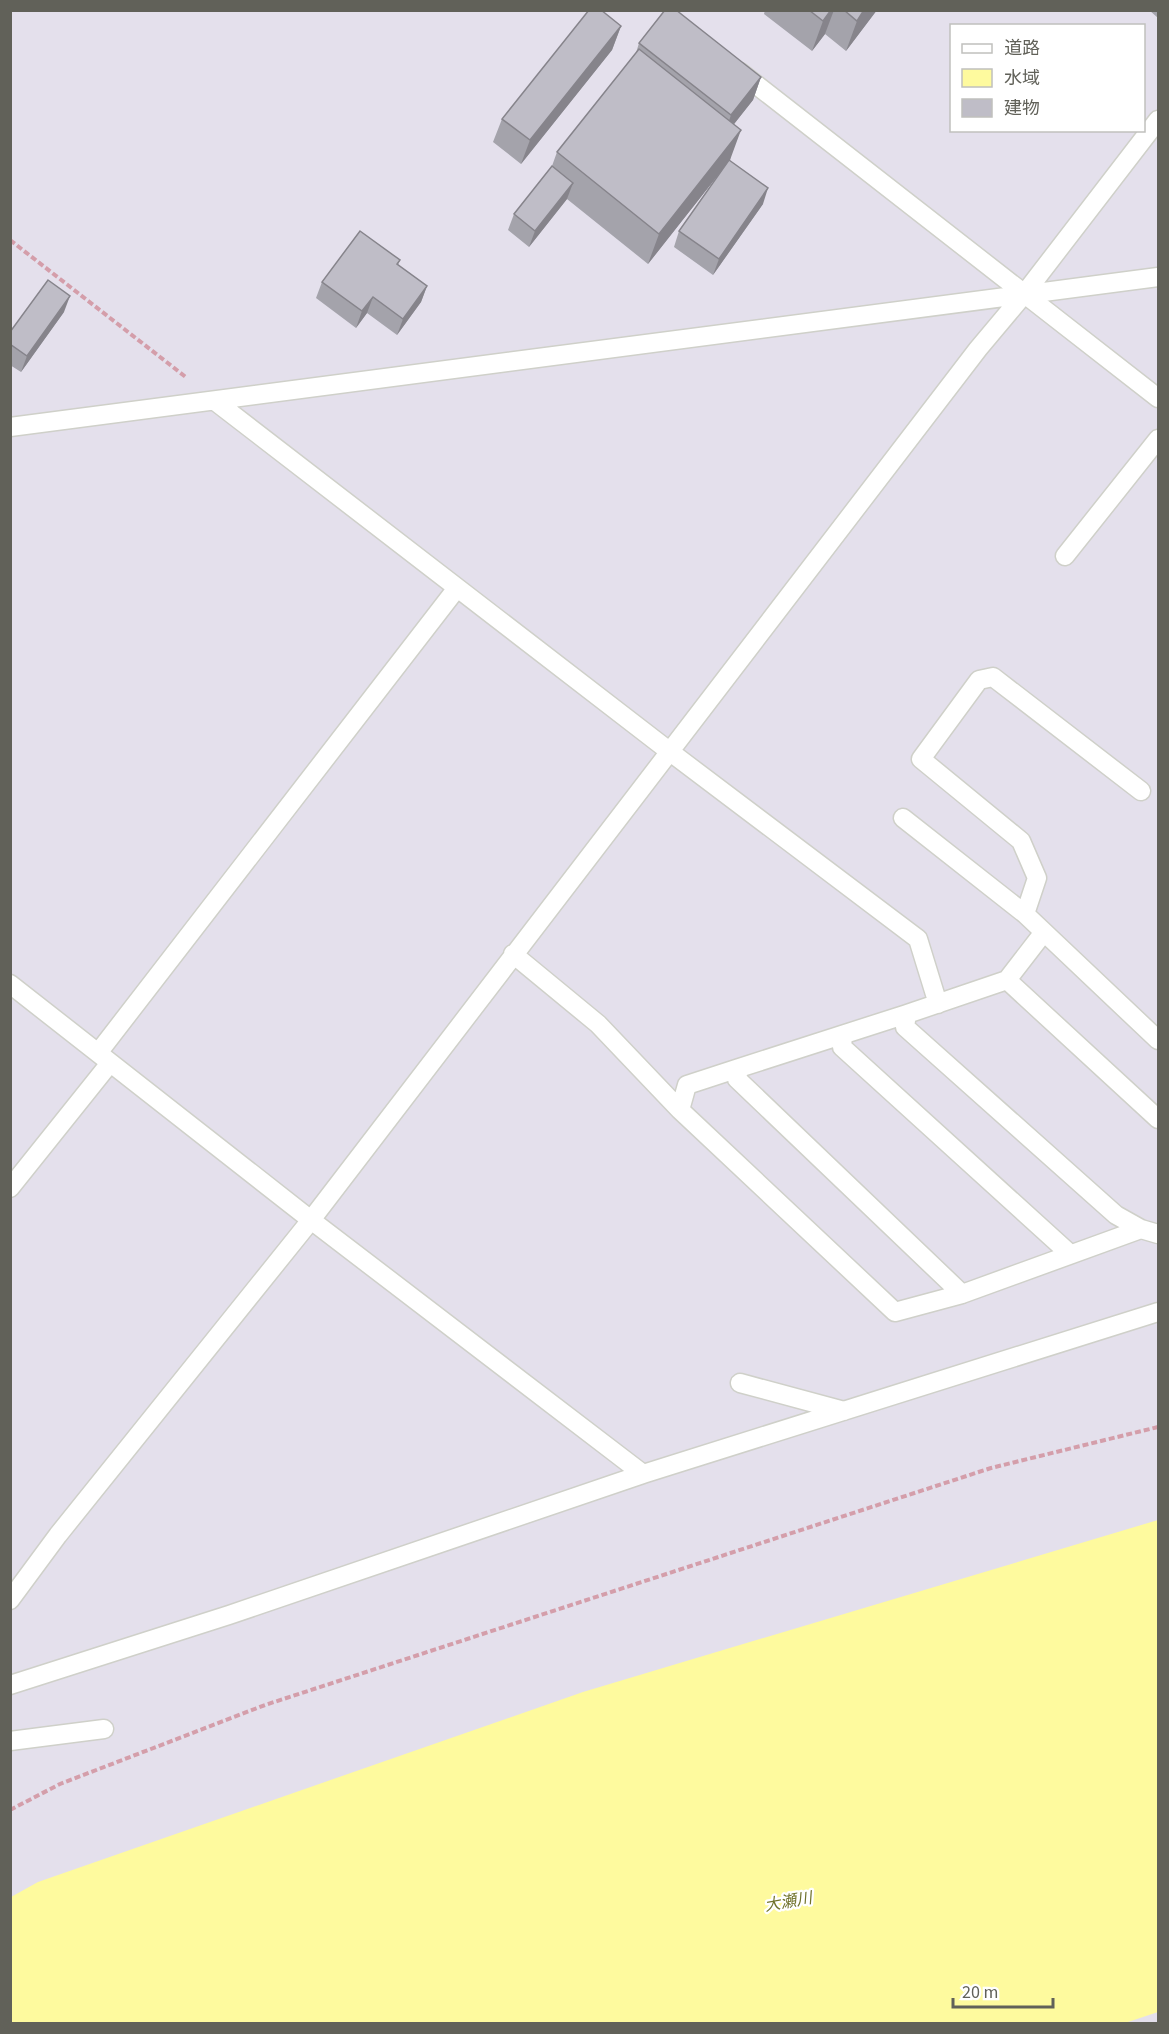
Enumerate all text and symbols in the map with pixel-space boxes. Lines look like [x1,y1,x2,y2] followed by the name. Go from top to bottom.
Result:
[950,24,1145,132] legend
[1004,36,1040,61] text: 道路
[1004,66,1040,91] text: 水域
[1004,96,1040,121] text: 建物
[763,1887,816,1917] water label: 大瀬川
[953,1971,1054,2009] scale bar
[962,1980,998,2005] text: 20 m

